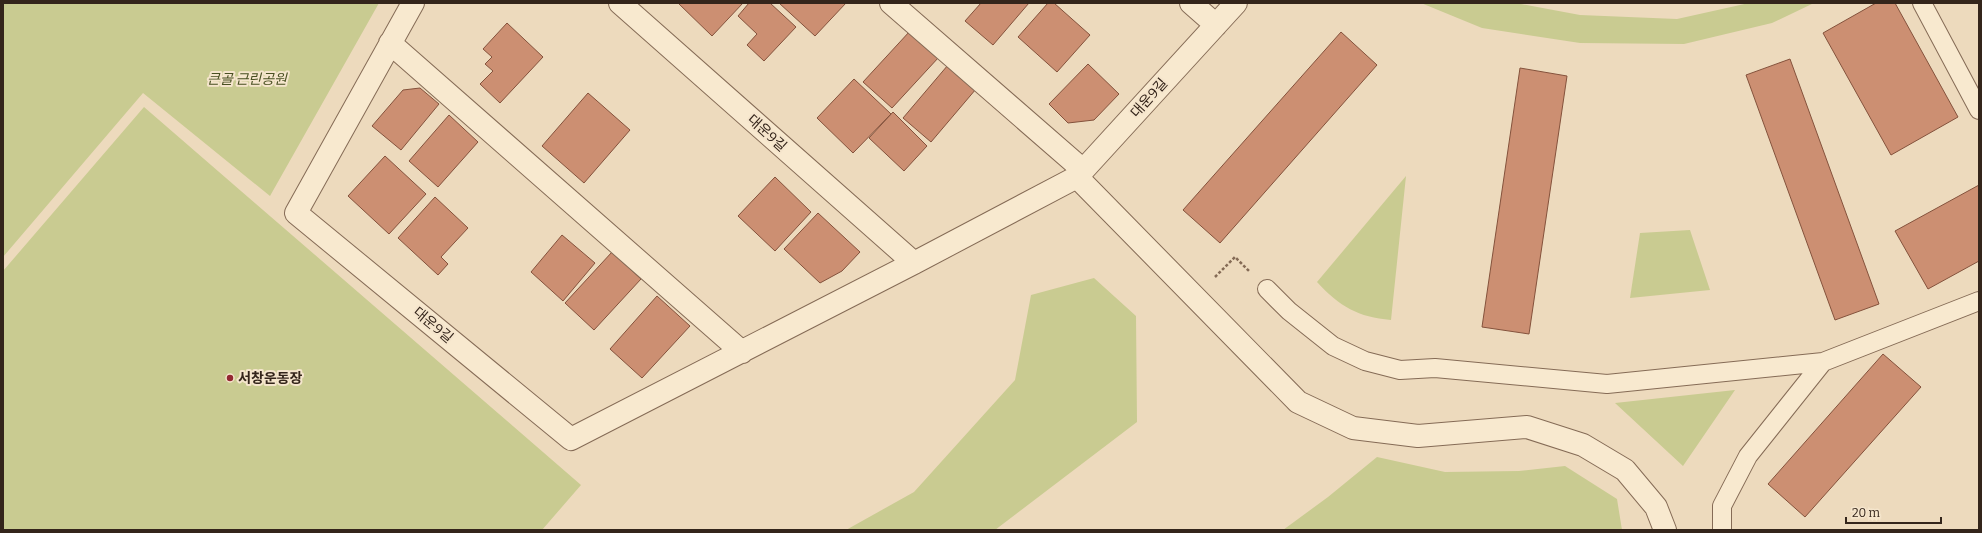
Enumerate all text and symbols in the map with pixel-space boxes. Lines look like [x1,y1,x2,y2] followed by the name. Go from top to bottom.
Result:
[207,71,288,88] park label: 큰골 근린공원
[1127,75,1171,121] street label: 대운9길
[744,111,790,155] street label: 대운9길
[410,303,456,347] street label: 대운9길
[238,370,303,387] place label: 서창운동장
[225,373,235,383] marker: 서창운동장
[1846,499,1941,525] scale bar
[1852,506,1881,520] text: 20 m

